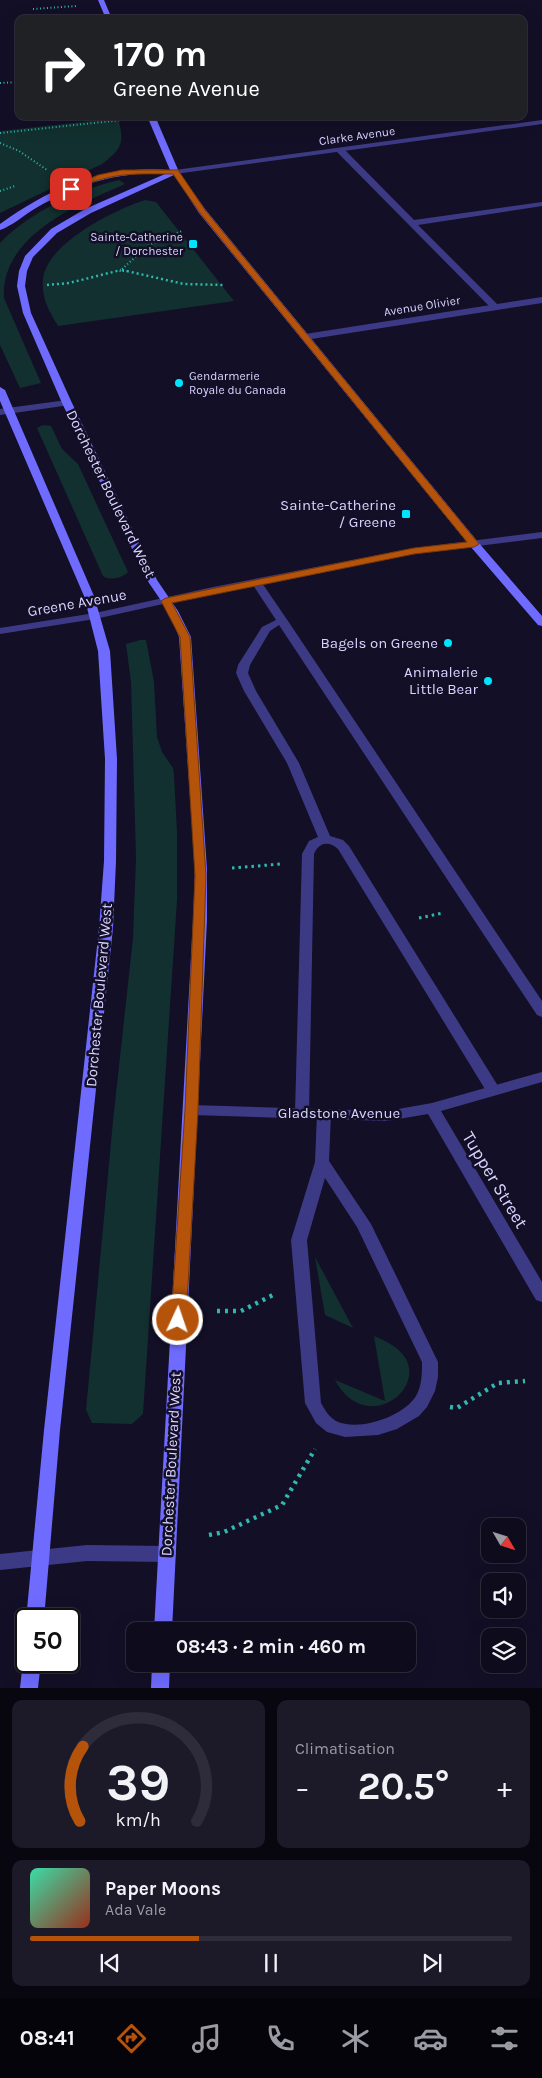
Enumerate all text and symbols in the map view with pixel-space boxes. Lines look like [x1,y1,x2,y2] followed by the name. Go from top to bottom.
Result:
[113,34,207,75] text: 170 m
[30,35,95,100] icon: right
[113,76,260,102] text: Greene Avenue
[318,124,396,148] street label: Clarke Avenue
[50,168,92,210] pin
[57,175,85,203] icon: arrive
[90,230,184,258] place label: Sainte-Catherine / Dorchester
[187,238,199,250] marker: Sainte-Catherine / Dorchester
[383,293,462,319] street label: Avenue Olivier
[189,369,286,397] place label: Gendarmerie Royale du Canada
[173,377,185,389] marker: Gendarmerie Royale du Canada
[62,407,160,581] street label: Dorchester Boulevard West
[280,496,396,531] place label: Sainte-Catherine / Greene
[400,508,412,520] marker: Sainte-Catherine / Greene
[26,585,128,621] street label: Greene Avenue
[321,634,438,652] place label: Bagels on Greene
[442,637,454,649] marker: Bagels on Greene
[404,663,479,698] place label: Animalerie Little Bear
[482,675,494,687] marker: Animalerie Little Bear
[82,902,116,1088] street label: Dorchester Boulevard West
[278,1104,400,1122] street label: Gladstone Avenue
[457,1128,533,1233] street label: Tupper Street
[151,1293,203,1345] position arrow
[157,1371,185,1557] street label: Dorchester Boulevard West
[481,1518,526,1562] north arrow
[481,1518,526,1673] map controls
[481,1573,526,1618] button: sound
[15,1608,80,1673] speed limit sign: 50
[481,1628,526,1673] button: layers
[176,1636,366,1658] text: 08:43 · 2 min · 460 m
[295,1739,395,1758] text: Climatisation
[106,1752,171,1813] text: 39
[357,1764,450,1809] text: 20.5°
[295,1771,310,1804] text: −
[497,1771,512,1804] text: +
[116,1810,161,1831] text: km/h
[105,1878,221,1900] text: Paper Moons
[105,1900,166,1919] text: Ada Vale
[96,1949,124,1977] icon: previous
[257,1949,285,1977] icon: pause
[418,1949,446,1977] icon: next
[114,2021,149,2056] icon: directions
[189,2021,224,2056] icon: music
[263,2021,298,2056] icon: phone
[338,2021,373,2056] icon: climate
[413,2021,448,2056] icon: car
[487,2021,522,2056] icon: filters
[20,2025,75,2051] text: 08:41

